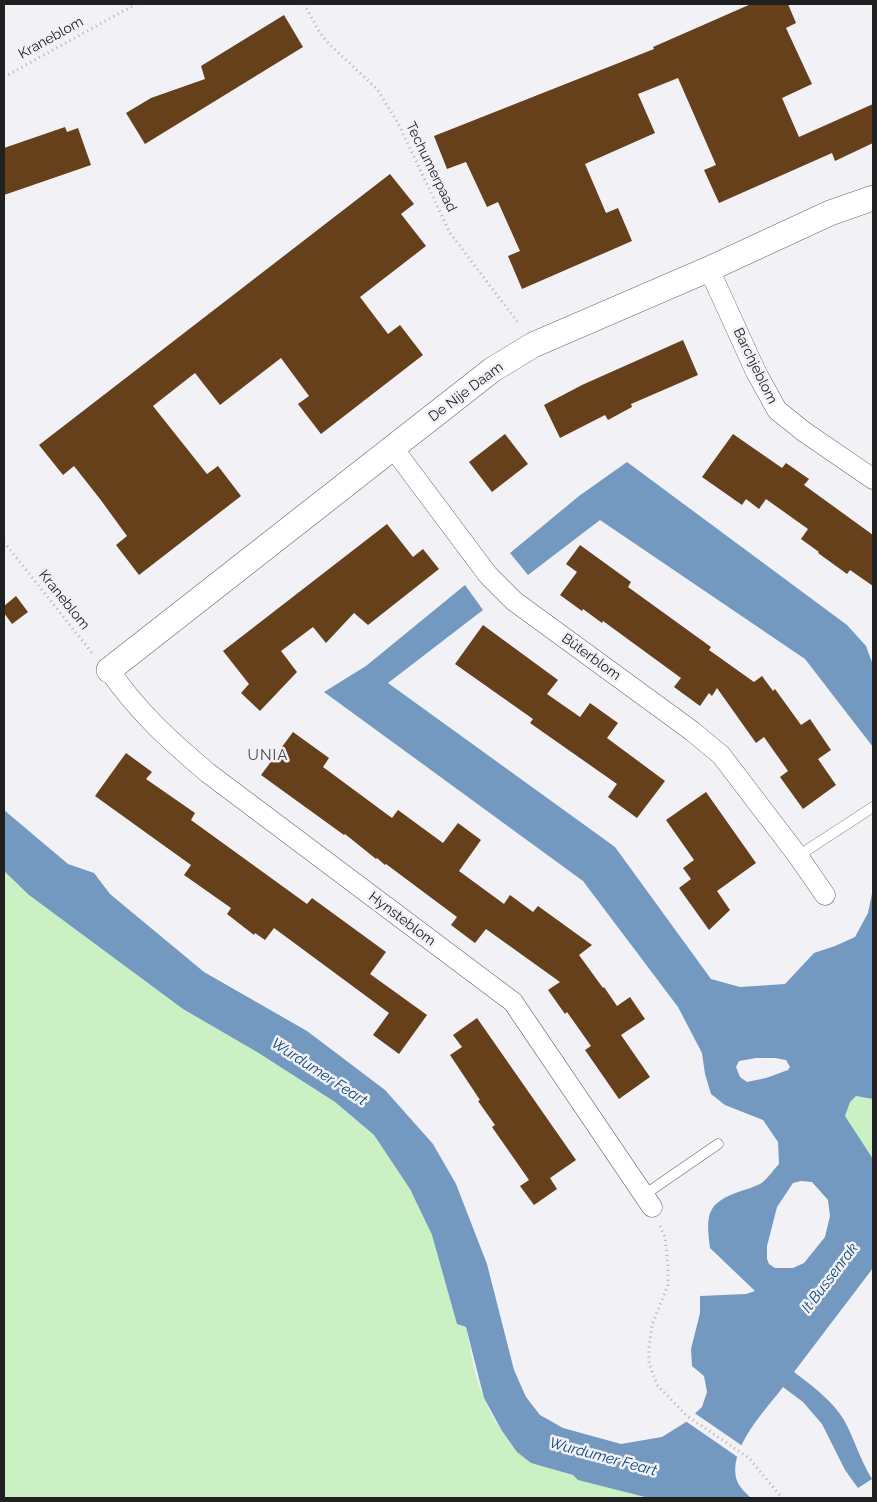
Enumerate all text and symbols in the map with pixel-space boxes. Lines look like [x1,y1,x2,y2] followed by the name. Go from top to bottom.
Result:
[16,13,86,63] street label: Kraneblom
[402,119,460,215] street label: Techumerpaad
[729,325,781,407] street label: Barchjeblom
[426,359,506,425] street label: De Nije Daam
[35,567,93,633] street label: Kraneblom
[558,630,624,684] street label: Bûterblom
[247,746,289,764] district label: UNIA
[365,888,439,950] street label: Hynsteblom
[268,1034,370,1110] water label: Wurdumer Feart
[798,1240,862,1316] water label: It Bussenrak
[547,1434,659,1480] water label: Wurdumer Feart

